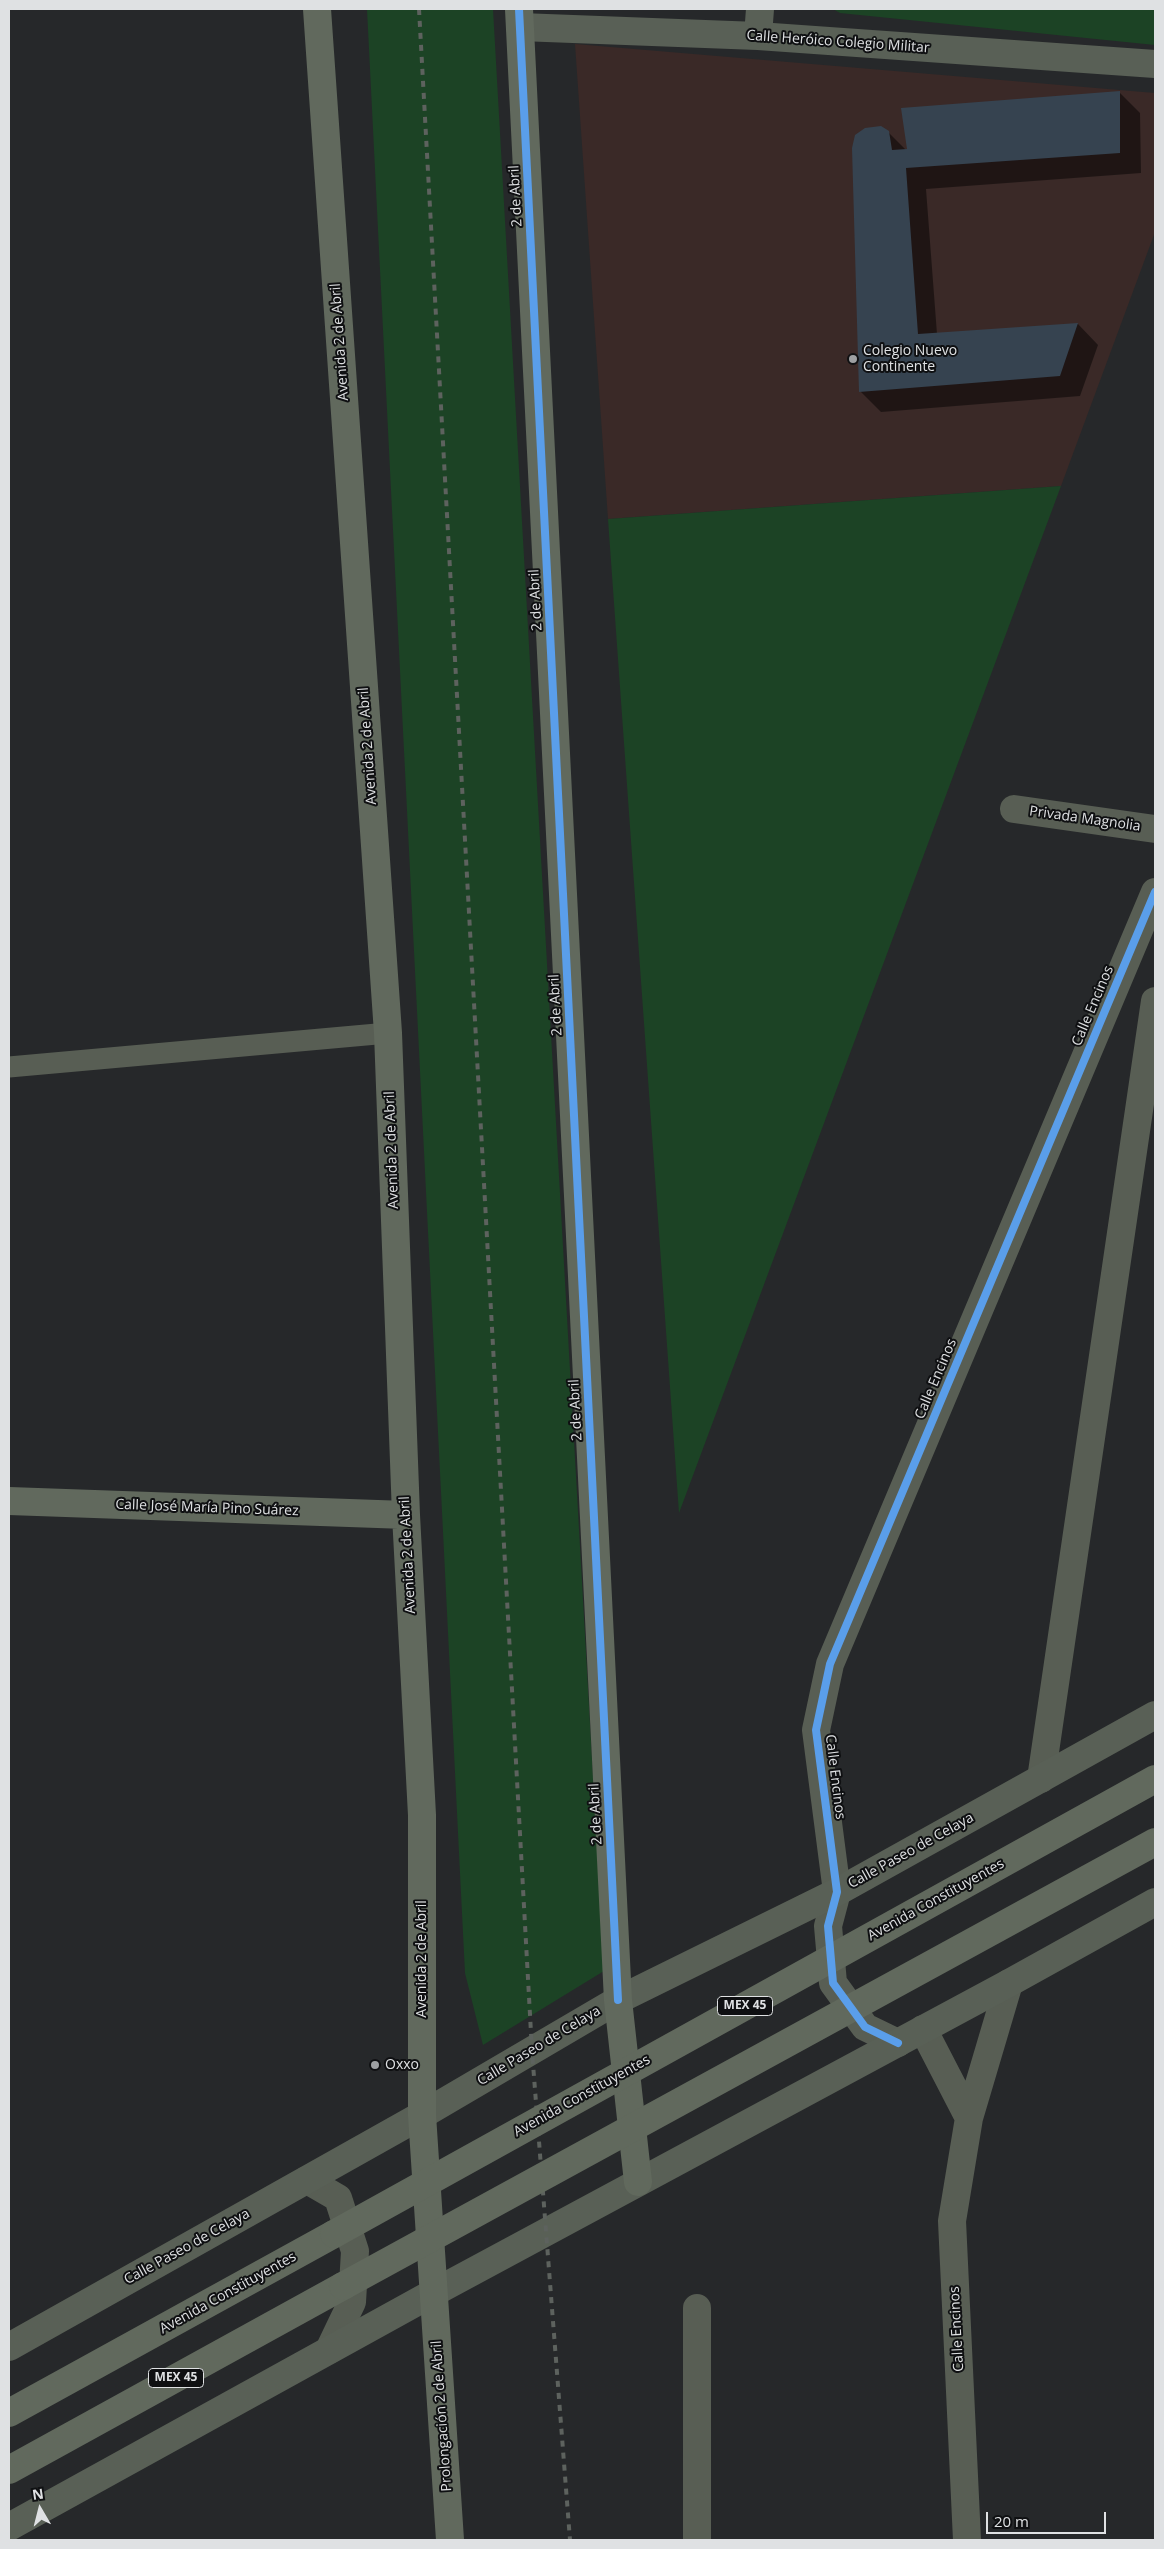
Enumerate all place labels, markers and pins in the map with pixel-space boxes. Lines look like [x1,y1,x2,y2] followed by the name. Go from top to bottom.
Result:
[863,343,957,376] place label: Colegio Nuevo Continente
[847,353,859,365] marker: Colegio Nuevo Continente
[385,2057,419,2073] place label: Oxxo
[369,2059,381,2071] marker: Oxxo

